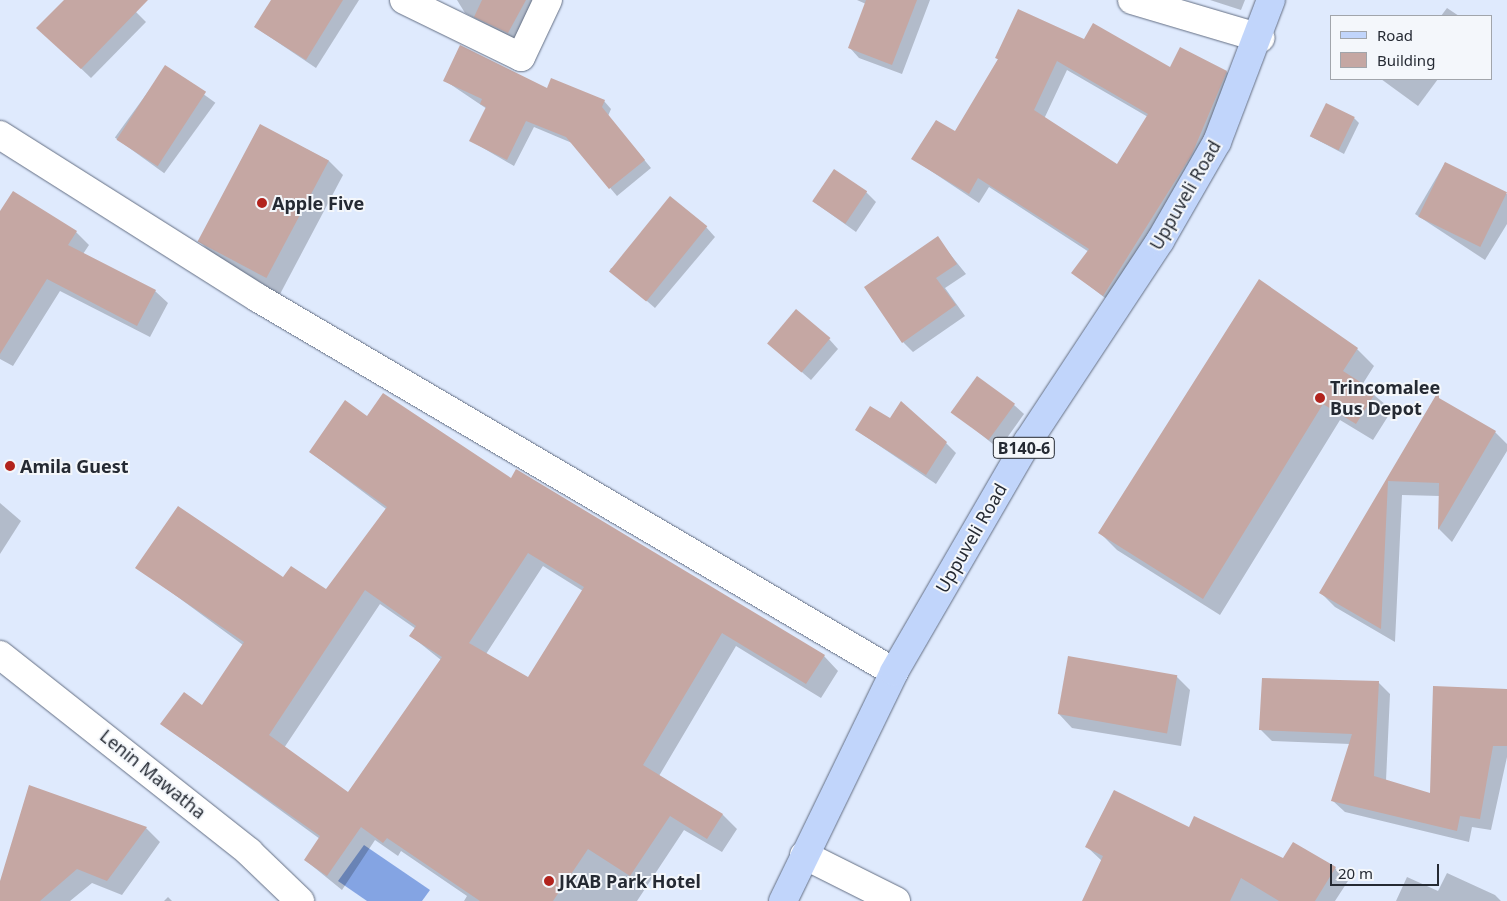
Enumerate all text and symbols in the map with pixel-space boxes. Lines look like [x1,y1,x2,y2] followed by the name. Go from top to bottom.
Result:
[1330,15,1492,80] legend
[1377,25,1413,45] text: Road
[1377,50,1435,70] text: Building
[1145,136,1225,254] street label: Uppuveli Road
[272,192,364,214] place label: Apple Five
[256,197,268,209] marker: Apple Five
[1330,377,1440,419] place label: Trincomalee Bus Depot
[1314,392,1326,404] marker: Trincomalee Bus Depot
[993,434,1055,462] road number: B140-6
[20,455,129,477] place label: Amila Guest
[4,460,16,472] marker: Amila Guest
[931,479,1011,597] street label: Uppuveli Road
[96,725,210,823] street label: Lenin Mawatha
[1332,854,1441,886] scale bar
[1338,863,1373,883] text: 20 m
[559,870,701,892] place label: JKAB Park Hotel
[543,875,555,887] marker: JKAB Park Hotel

